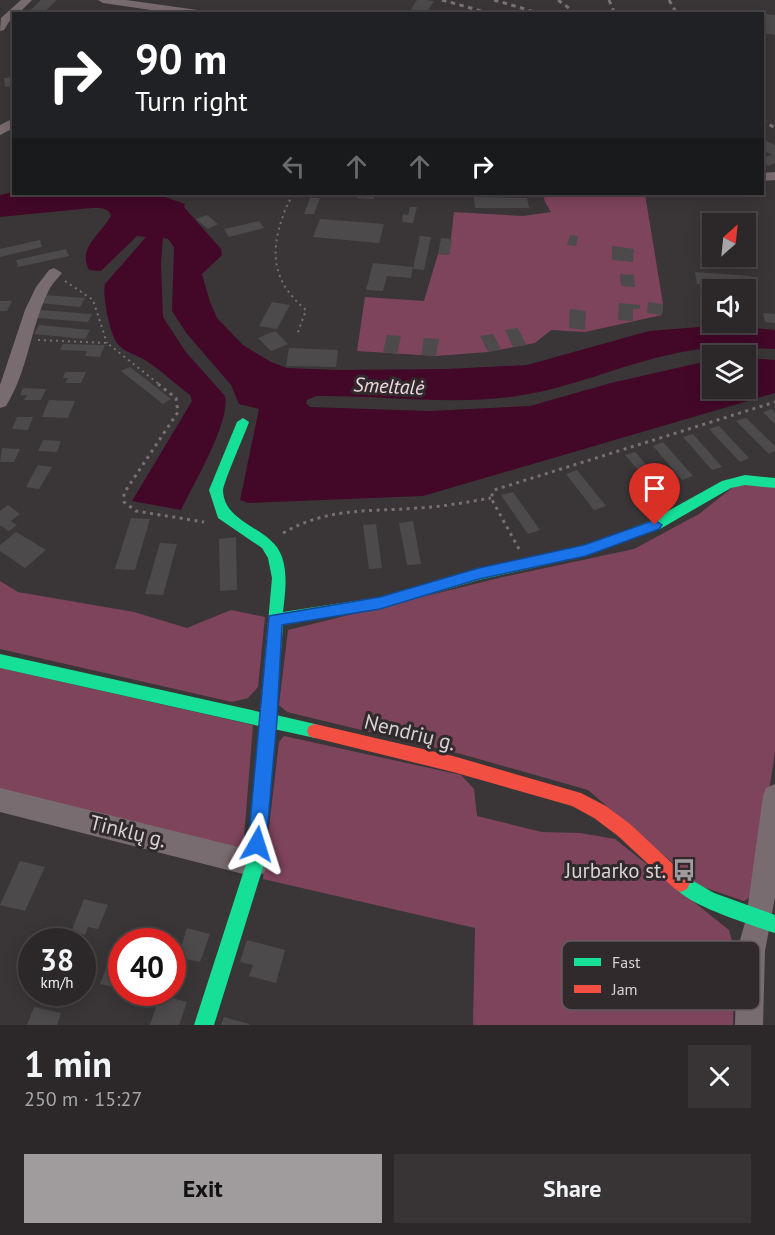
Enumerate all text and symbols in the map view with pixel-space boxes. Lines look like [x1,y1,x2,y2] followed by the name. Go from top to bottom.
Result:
[135,31,227,86] text: 90 m
[36,36,114,114] icon: right
[135,84,248,118] text: Turn right
[277,150,310,183] icon: left
[340,150,373,183] icon: ahead
[403,150,436,183] icon: ahead
[466,150,499,183] icon: right
[702,213,756,267] north arrow
[702,213,756,399] map controls
[702,279,756,333] button: sound
[702,345,756,399] button: layers
[353,371,426,401] water label: Smeltalė
[629,463,680,525] pin
[638,472,671,505] icon: arrive
[362,708,458,756] street label: Nendrių g.
[87,809,169,853] street label: Tinklų g.
[225,812,289,876] position arrow
[564,857,666,884] place label: Jurbarko st.
[671,857,697,883] bus stop icon: Jurbarko st.
[108,928,186,1006] speed limit sign: 40
[40,940,74,979] text: 38
[562,941,760,1010] legend
[612,952,641,972] text: Fast
[41,973,73,992] text: km/h
[611,979,638,999] text: Jam
[24,1040,112,1087] text: 1 min
[688,1045,751,1108] button: close
[24,1086,142,1112] text: 250 m · 15:27
[24,1154,382,1223] button: Exit
[394,1154,751,1223] button: Share

